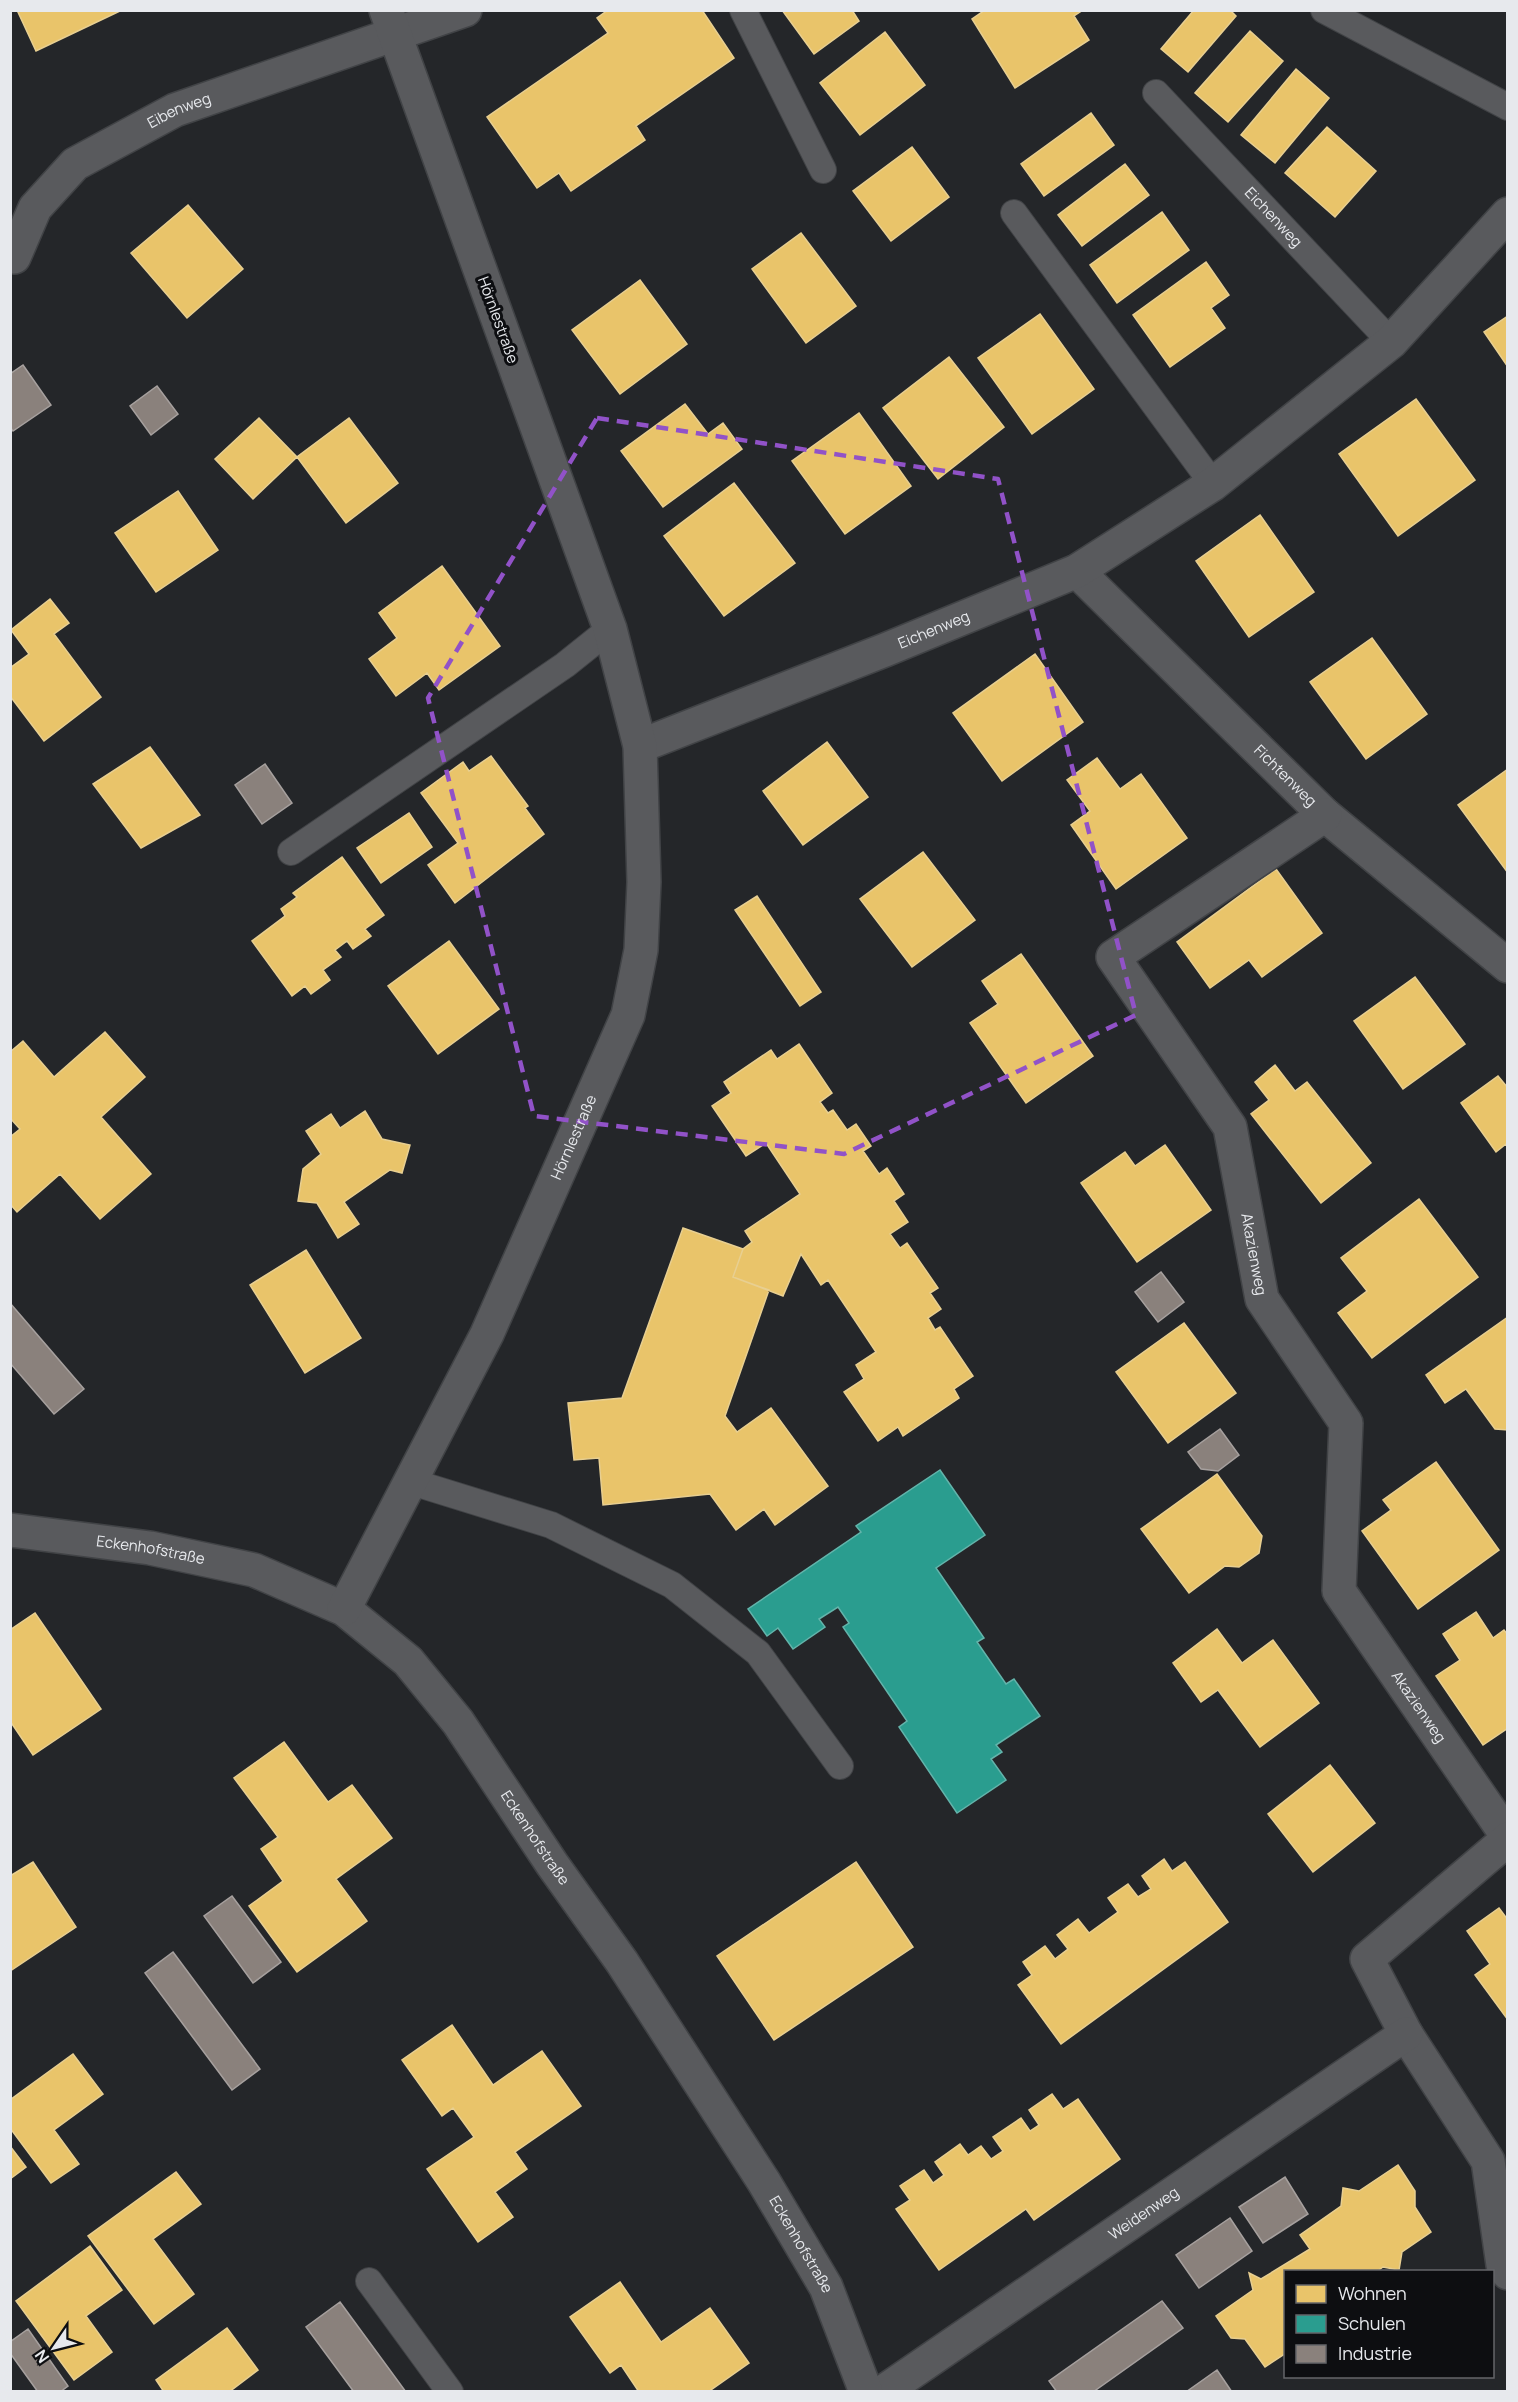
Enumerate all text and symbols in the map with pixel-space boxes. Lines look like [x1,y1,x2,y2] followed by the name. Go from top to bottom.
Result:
[143,87,213,133] street label: Eibenweg
[1240,182,1307,252] street label: Eichenweg
[473,274,524,366] street label: Hörnlestraße
[895,605,973,654] street label: Eichenweg
[1249,740,1322,811] street label: Fichtenweg
[545,1091,602,1183] street label: Hörnlestraße
[1236,1211,1272,1297] street label: Akazienweg
[95,1530,207,1569] street label: Eckenhofstraße
[1387,1666,1451,1747] street label: Akazienweg
[496,1786,575,1889] street label: Eckenhofstraße
[1104,2182,1183,2245] street label: Weidenweg
[764,2192,838,2296] street label: Eckenhofstraße
[1284,2270,1494,2378] legend
[1338,2281,1407,2305] text: Wohnen
[1338,2311,1406,2335] text: Schulen
[24,2318,84,2378] north arrow
[1338,2341,1412,2365] text: Industrie
[29,2346,54,2368] text: N

